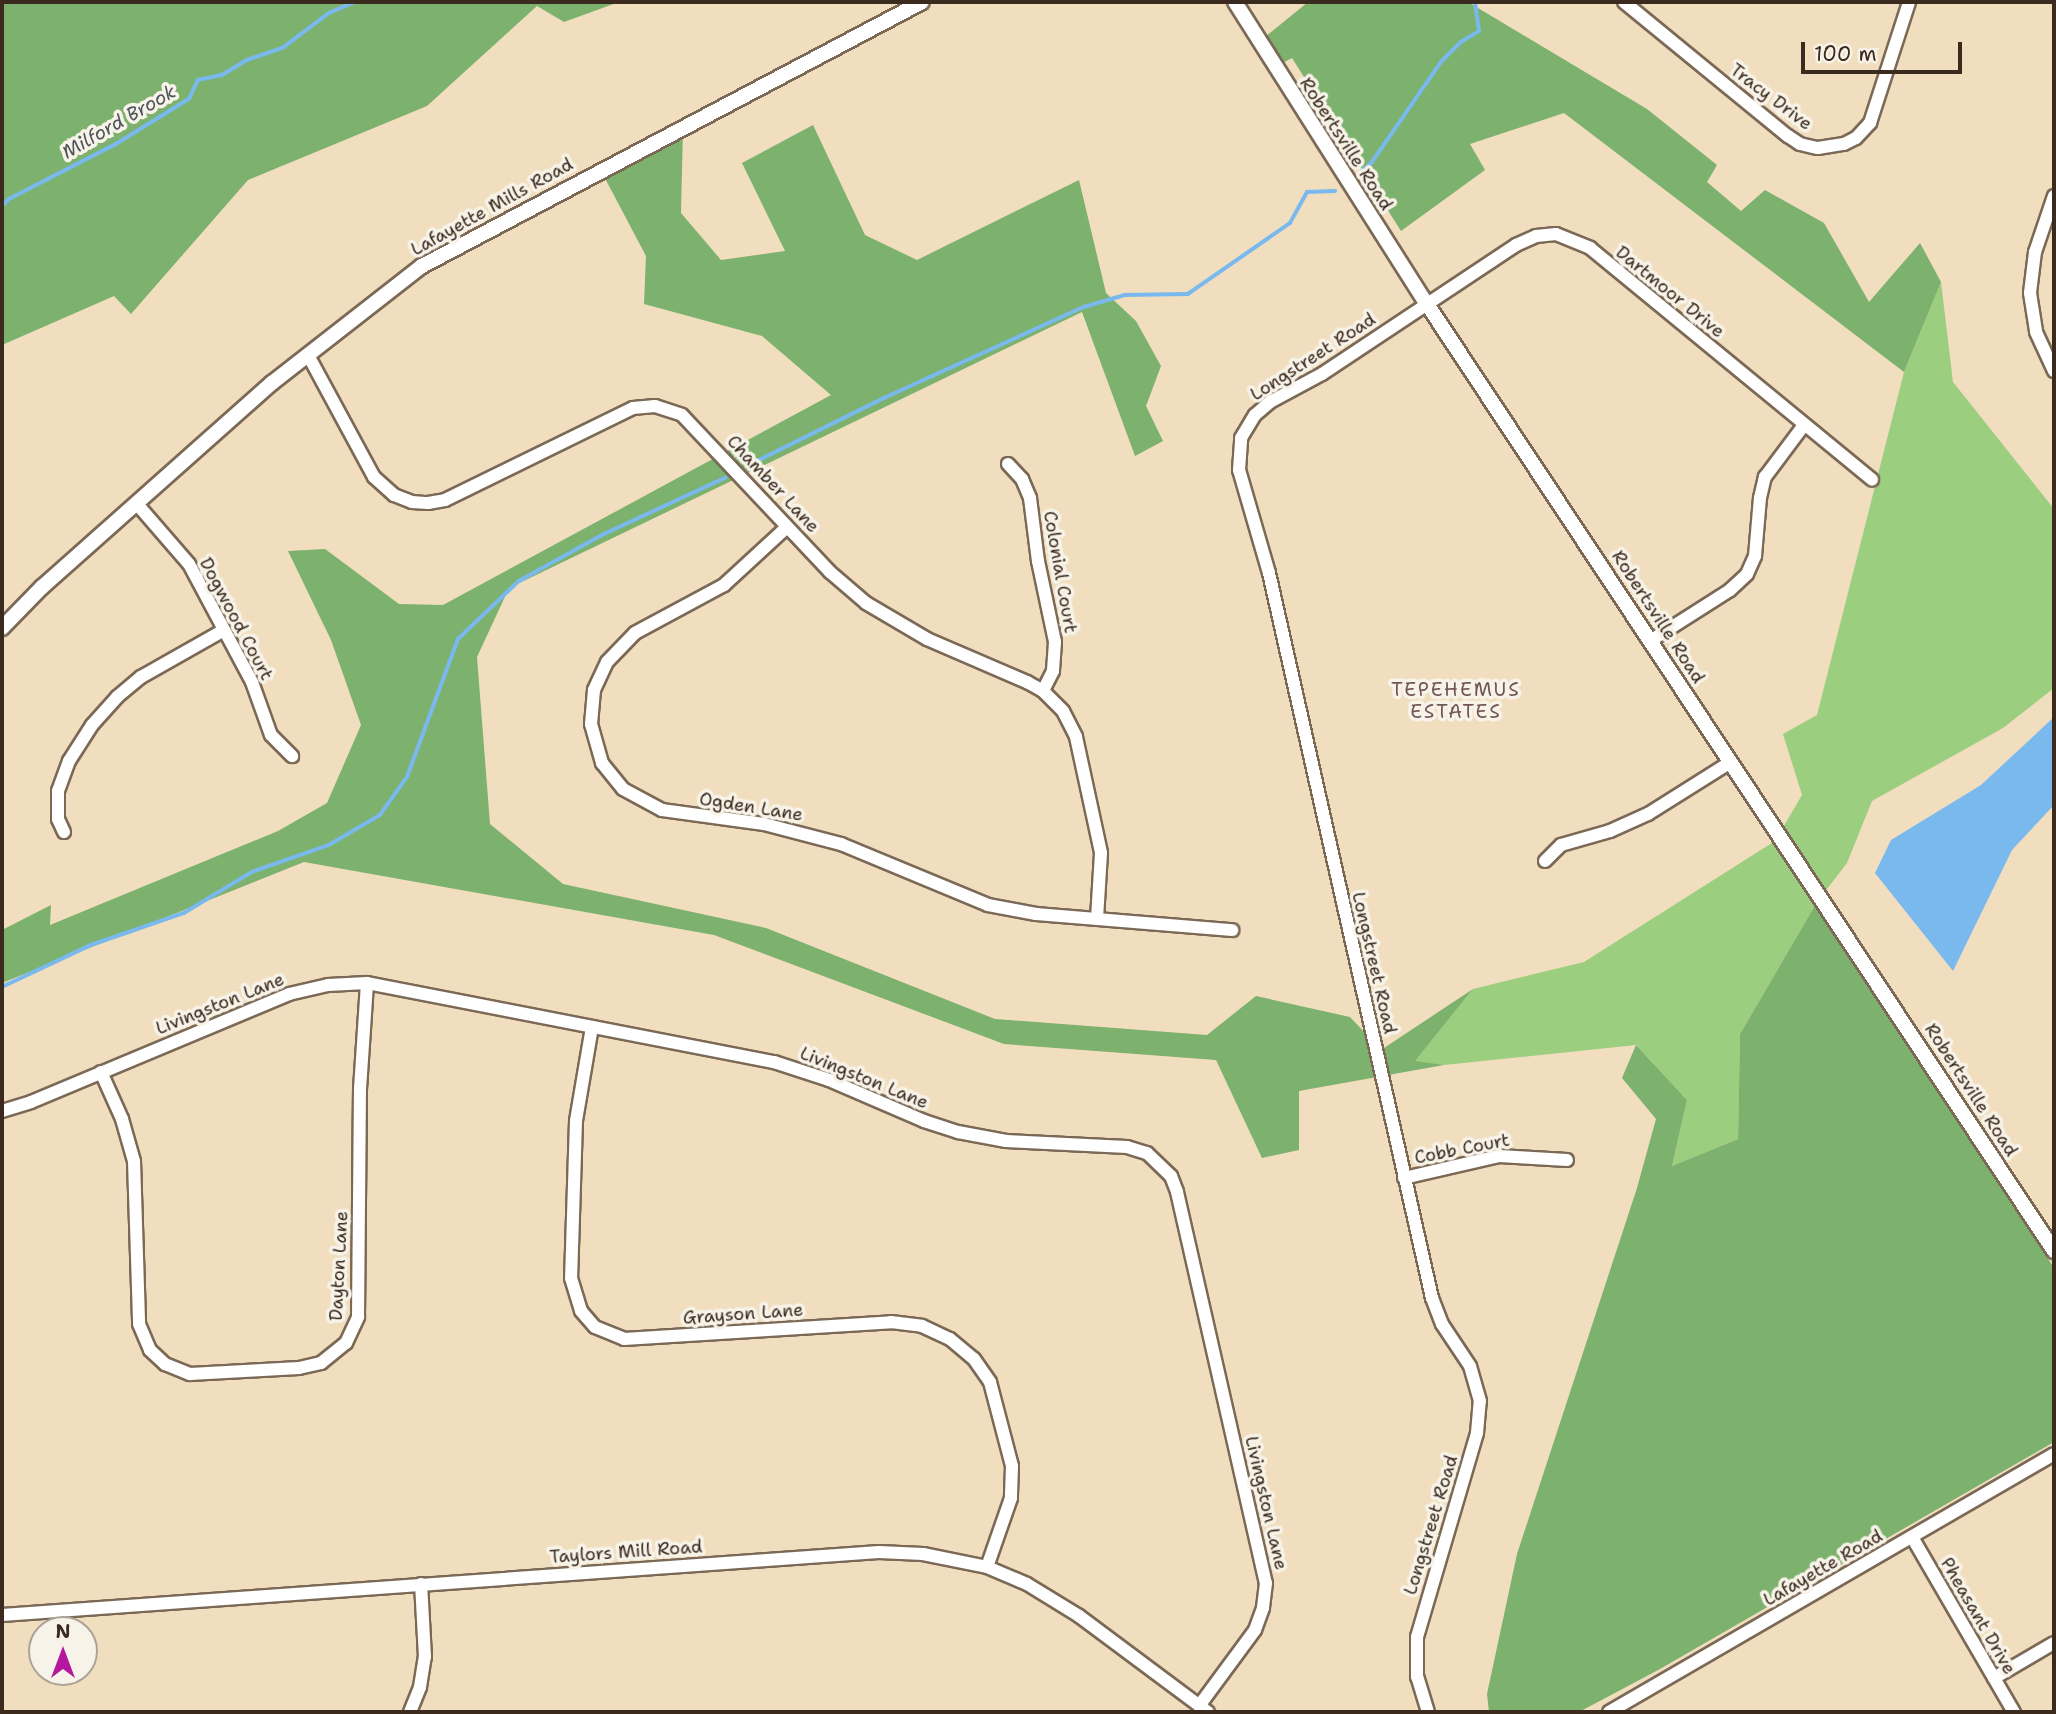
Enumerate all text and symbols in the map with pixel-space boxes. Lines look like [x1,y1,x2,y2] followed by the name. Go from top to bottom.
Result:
[1804,28,1965,72] scale bar
[1814,40,1877,68] text: 100 m
[1726,59,1816,135] street label: Tracy Drive
[1295,74,1397,214] street label: Robertsville Road
[58,80,180,164] water label: Milford Brook
[407,153,577,261] street label: Lafayette Mills Road
[1611,242,1729,342] street label: Dartmoor Drive
[1246,308,1380,406] street label: Longstreet Road
[722,431,824,537] street label: Chamber Lane
[1039,509,1081,635] street label: Colonial Court
[1607,547,1709,687] street label: Robertsville Road
[195,554,277,684] street label: Dogwood Court
[1392,679,1520,723] district label: TEPEHEMUS ESTATES
[698,788,804,826] street label: Ogden Lane
[1347,890,1401,1036] street label: Longstreet Road
[153,968,287,1040] street label: Livingston Lane
[1920,1020,2022,1160] street label: Robertsville Road
[797,1042,931,1114] street label: Livingston Lane
[1413,1129,1511,1169] street label: Cobb Court
[325,1211,353,1321] street label: Dayton Lane
[682,1299,804,1329] street label: Grayson Lane
[1240,1434,1292,1572] street label: Livingston Lane
[1399,1453,1463,1597] street label: Longstreet Road
[1760,1525,1886,1611] street label: Lafayette Road
[549,1536,703,1568] street label: Taylors Mill Road
[1936,1554,2020,1678] street label: Pheasant Drive
[28,1616,98,1686] north arrow
[55,1619,71,1644] text: N

